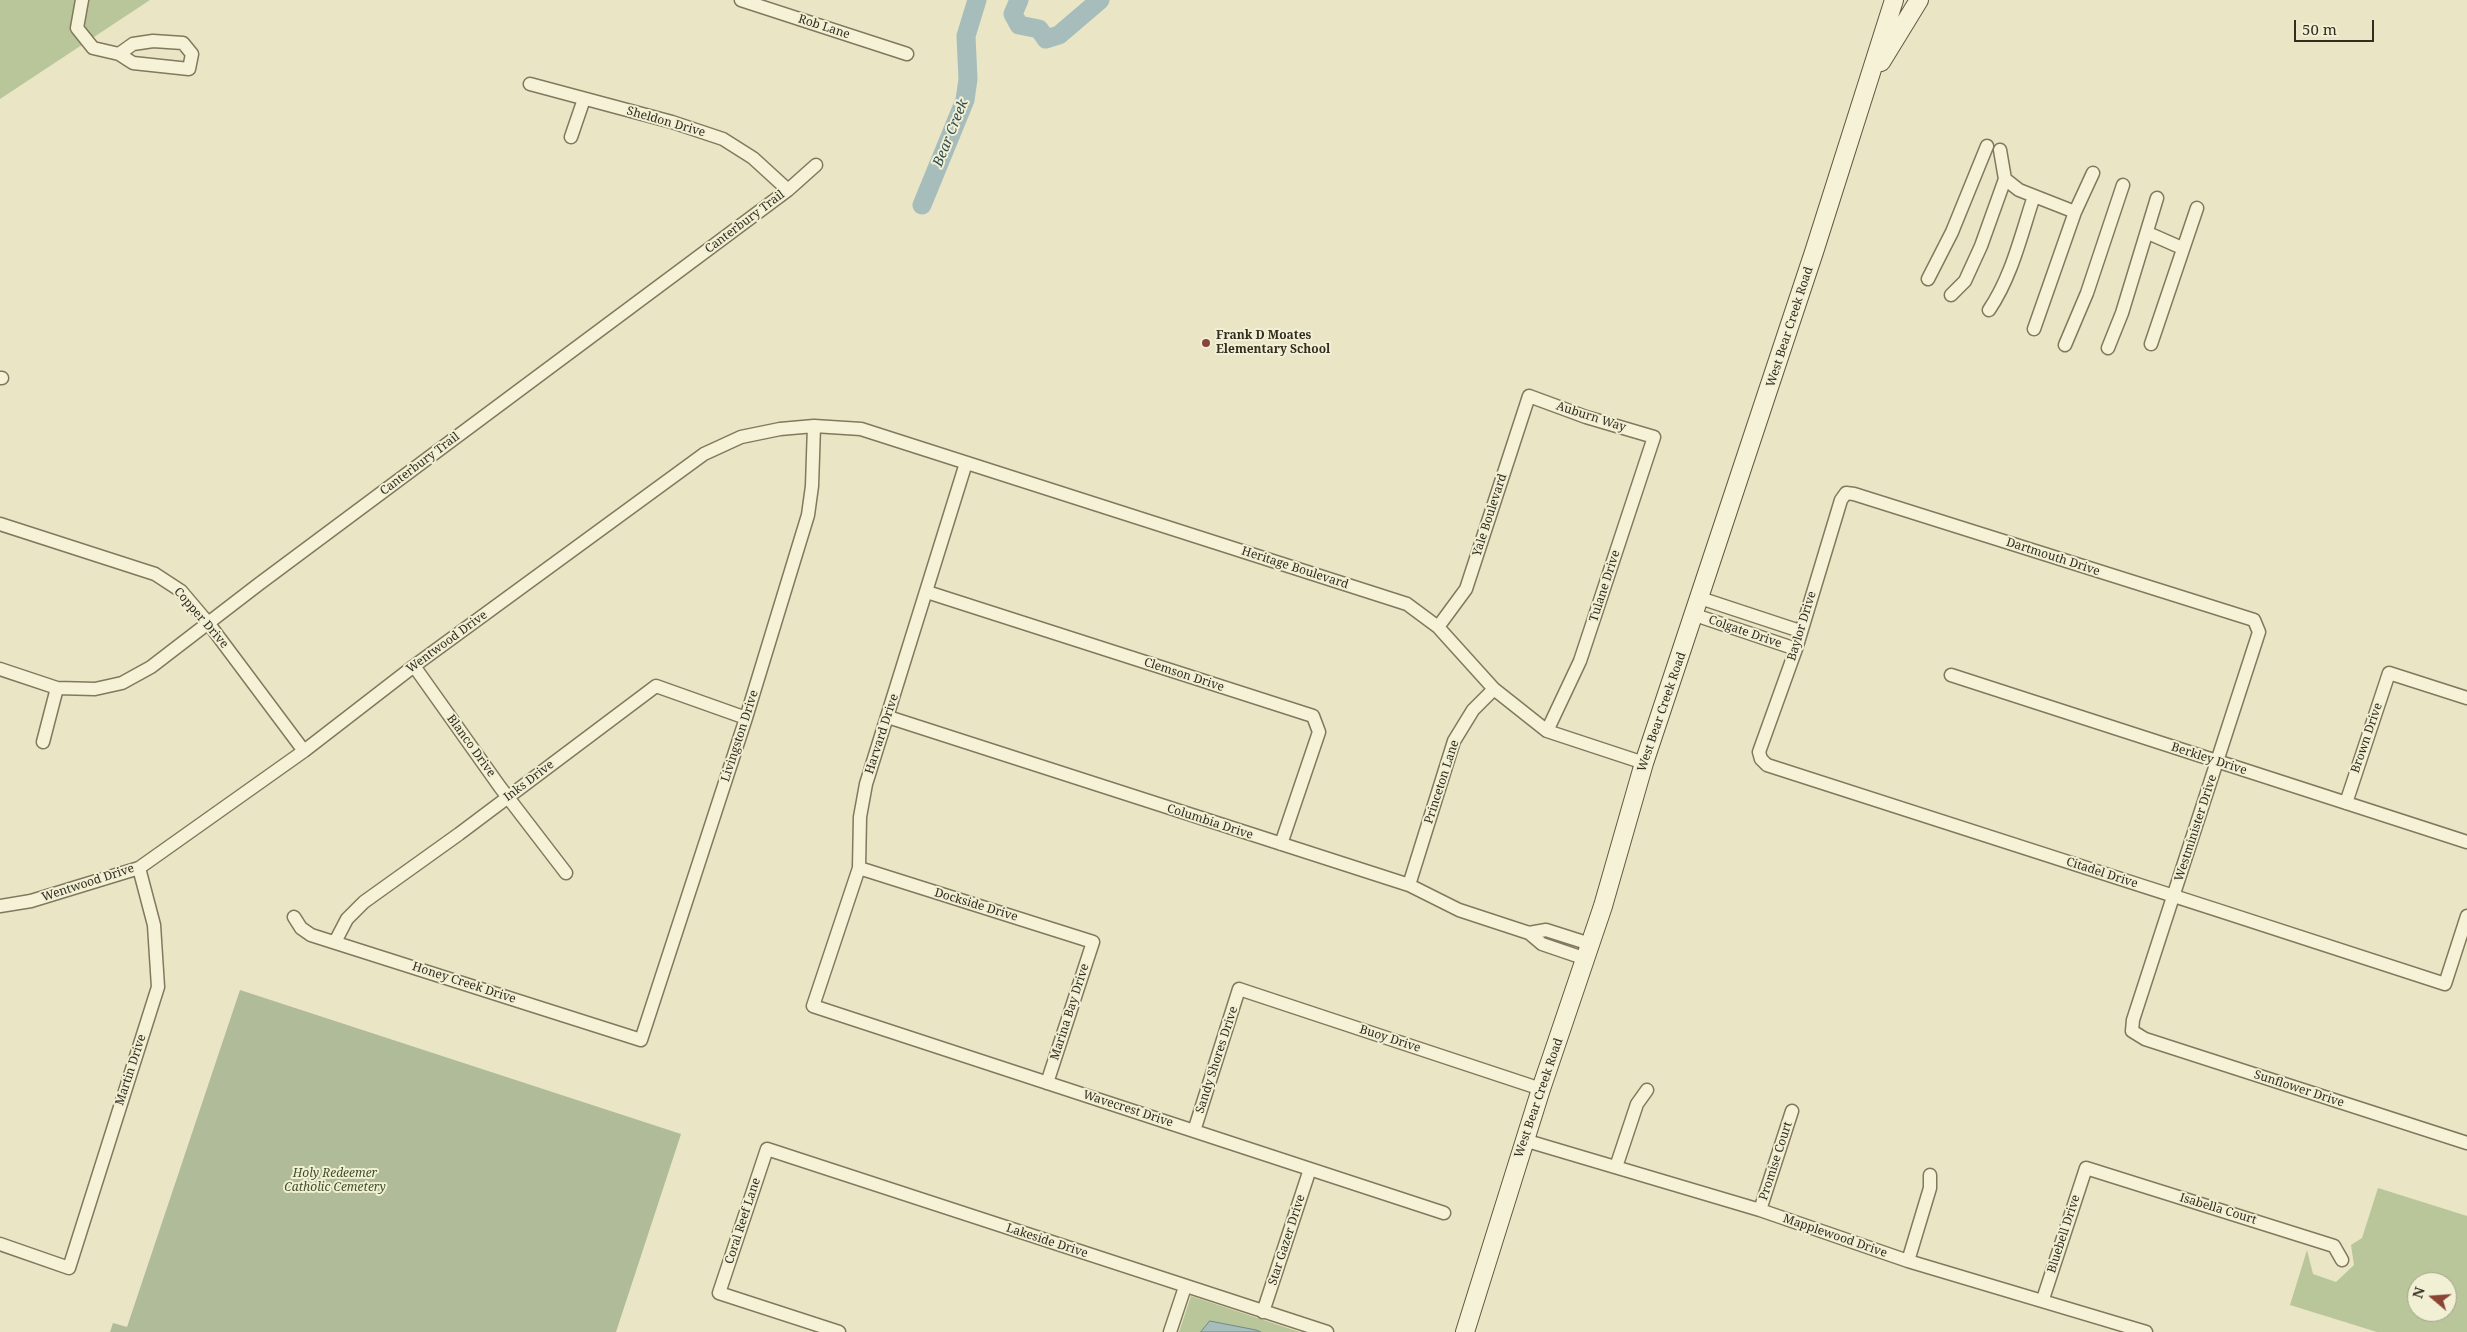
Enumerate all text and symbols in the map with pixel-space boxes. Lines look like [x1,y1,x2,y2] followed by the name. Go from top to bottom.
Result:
[2297,10,2377,42] scale bar
[796,12,852,42] street label: Rob Lane
[2302,19,2337,39] text: 50 m
[930,97,972,169] water label: Bear Creek
[625,104,707,140] street label: Sheldon Drive
[702,187,788,257] street label: Canterbury Trail
[1764,265,1816,389] street label: West Bear Creek Road
[1216,329,1330,357] place label: Frank D Moates Elementary School
[1200,337,1212,349] marker: Frank D Moates Elementary School
[1554,399,1628,435] street label: Auburn Way
[377,429,463,499] street label: Canterbury Trail
[1470,472,1510,558] street label: Yale Boulevard
[2004,535,2102,579] street label: Dartmouth Drive
[1240,544,1350,592] street label: Heritage Boulevard
[1587,548,1623,624] street label: Tulane Drive
[171,585,231,651] street label: Copper Drive
[1785,589,1819,663] street label: Baylor Drive
[404,608,490,676] street label: Wentwood Drive
[1706,613,1784,651] street label: Colgate Drive
[1635,650,1689,774] street label: West Bear Creek Road
[1142,655,1226,695] street label: Clemson Drive
[718,688,762,784] street label: Livingston Drive
[862,692,902,776] street label: Harvard Drive
[2348,701,2386,775] street label: Brown Drive
[444,712,498,780] street label: Blanco Drive
[1422,738,1462,826] street label: Princeton Lane
[2169,740,2249,778] street label: Berkley Drive
[501,757,557,805] street label: Inks Drive
[2172,773,2220,883] street label: Westminister Drive
[1165,801,1255,843] street label: Columbia Drive
[2064,855,2140,891] street label: Citadel Drive
[40,861,136,905] street label: Wentwood Drive
[933,885,1019,925] street label: Dockside Drive
[410,959,518,1007] street label: Honey Creek Drive
[1048,962,1092,1062] street label: Marina Bay Drive
[1193,1005,1241,1115] street label: Sandy Shores Drive
[1358,1022,1422,1056] street label: Buoy Drive
[113,1033,149,1107] street label: Martin Drive
[1512,1036,1566,1160] street label: West Bear Creek Road
[2252,1068,2346,1110] street label: Sunflower Drive
[1081,1088,1175,1130] street label: Wavecrest Drive
[1757,1120,1795,1202] street label: Promise Court
[284,1167,386,1195] park label: Holy Redeemer Catholic Cemetery
[722,1176,764,1266] street label: Coral Reef Lane
[2178,1190,2258,1228] street label: Isabella Court
[1266,1193,1308,1287] street label: Star Gazer Drive
[2045,1193,2083,1275] street label: Bluebell Drive
[1781,1211,1889,1261] street label: Mapplewood Drive
[1004,1221,1090,1261] street label: Lakeside Drive
[2407,1272,2457,1322] north arrow
[2407,1284,2429,1301] text: N

